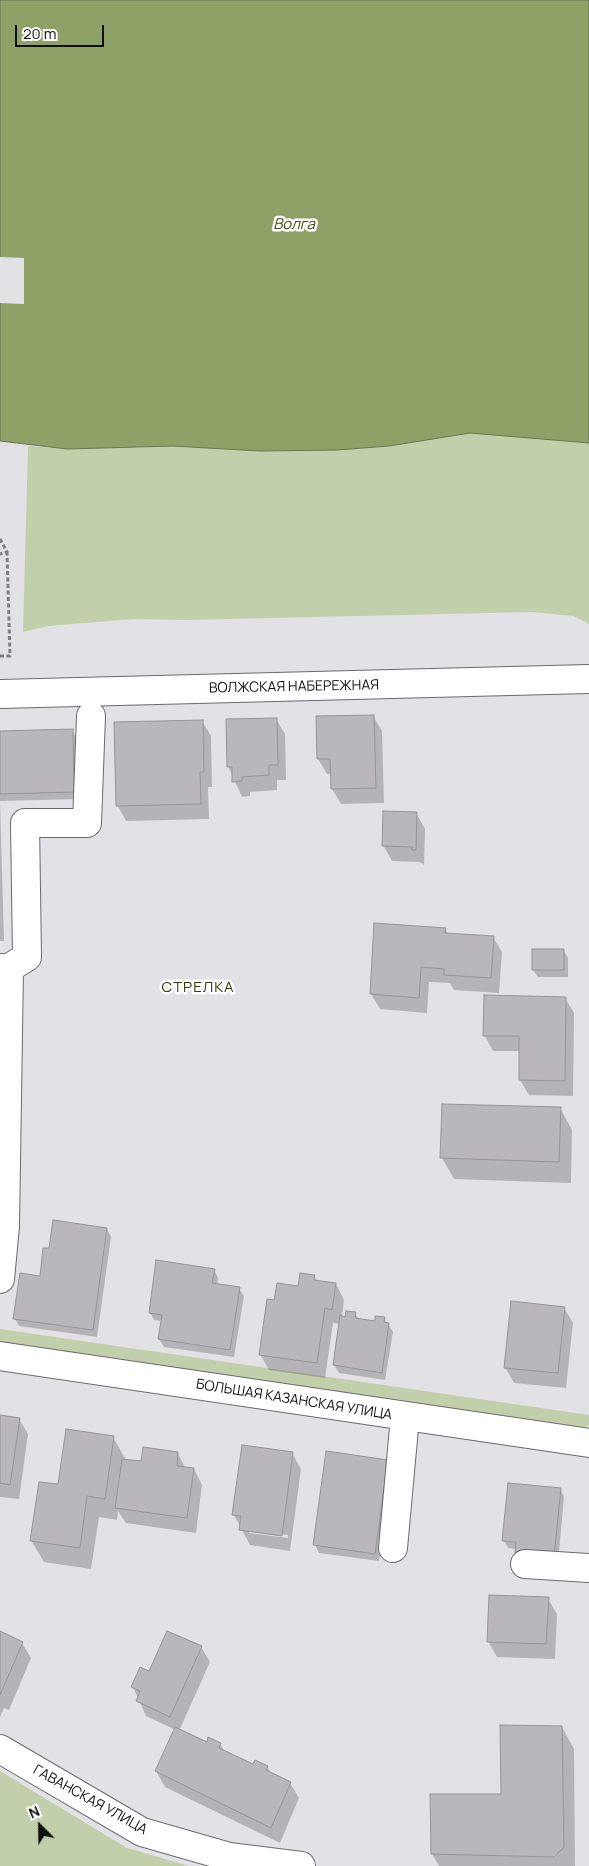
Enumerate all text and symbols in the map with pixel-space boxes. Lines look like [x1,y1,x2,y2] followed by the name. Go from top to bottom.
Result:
[18,15,106,47] scale bar
[23,23,56,44] text: 20 m
[273,216,315,234] water label: Волга
[209,677,379,697] street label: ВОЛЖСКАЯ НАБЕРЕЖНАЯ
[161,979,235,997] district label: СТРЕЛКА
[195,1376,393,1424] street label: БОЛЬШАЯ КАЗАНСКАЯ УЛИЦА
[30,1762,150,1838] street label: ГАВАНСКАЯ УЛИЦА
[15,1801,65,1851] north arrow
[26,1801,42,1822] text: N

